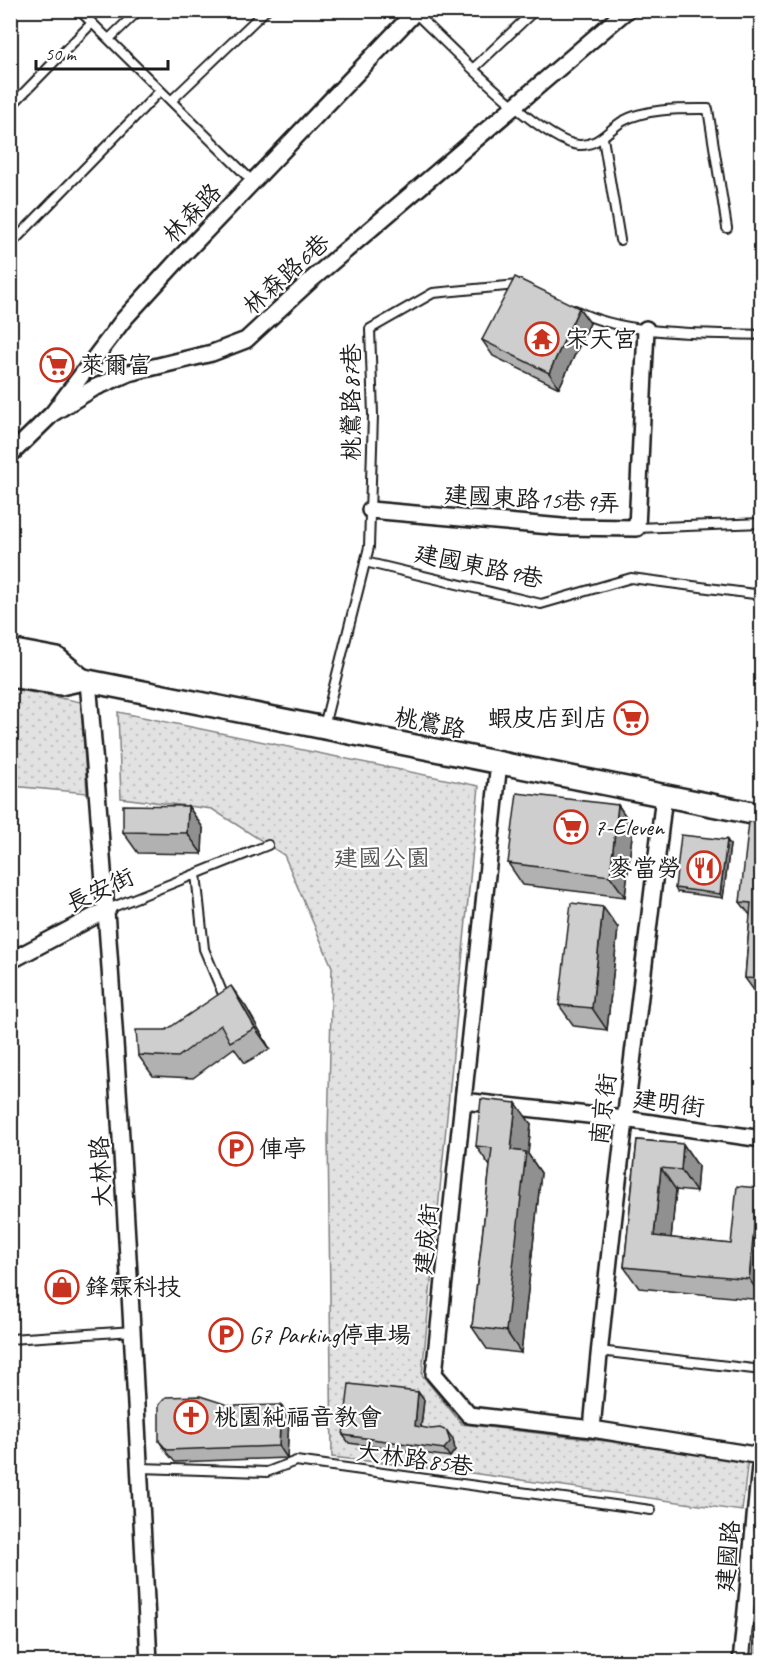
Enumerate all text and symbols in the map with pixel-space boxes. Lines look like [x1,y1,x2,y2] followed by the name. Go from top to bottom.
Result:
[36,33,168,71] scale bar
[45,43,78,65] text: 50 m
[156,177,228,249] street label: 林森路
[236,227,336,321] street label: 林森路6巷
[524,321,560,357] temple icon: 宋天宮
[565,324,637,354] place label: 宋天宮
[336,343,366,461] street label: 桃鶯路87巷
[39,347,75,383] supermarket icon: 萊爾富
[80,350,152,380] place label: 萊爾富
[443,479,621,519] street label: 建國東路15巷9弄
[412,538,546,594] street label: 建國東路9巷
[613,700,649,736] supermarket icon: 蝦皮店到店
[392,701,468,745] street label: 桃鶯路
[488,703,608,733] place label: 蝦皮店到店
[553,809,589,845] supermarket icon: 7-Eleven
[594,812,665,842] place label: 7-Eleven
[334,843,430,873] park label: 建國公園
[686,850,722,886] restaurant icon: 麥當勞
[609,853,681,883] place label: 麥當勞
[61,861,139,919] street label: 長安街
[584,1071,622,1147] street label: 南京街
[631,1083,707,1123] street label: 建明街
[218,1131,254,1167] parking icon: 俥亭
[259,1134,307,1164] place label: 俥亭
[84,1135,118,1209] street label: 大林路
[407,1202,445,1276] street label: 建成街
[44,1269,80,1305] shop icon: 鋒霖科技
[85,1272,181,1302] place label: 鋒霖科技
[208,1317,244,1353] parking icon: G7 Parking停車場
[249,1320,411,1350] place label: G7 Parking停車場
[173,1399,209,1435] church icon: 桃園純福音教會
[214,1402,382,1432] place label: 桃園純福音教會
[355,1436,475,1482] street label: 大林路85巷
[710,1519,746,1593] street label: 建國路

